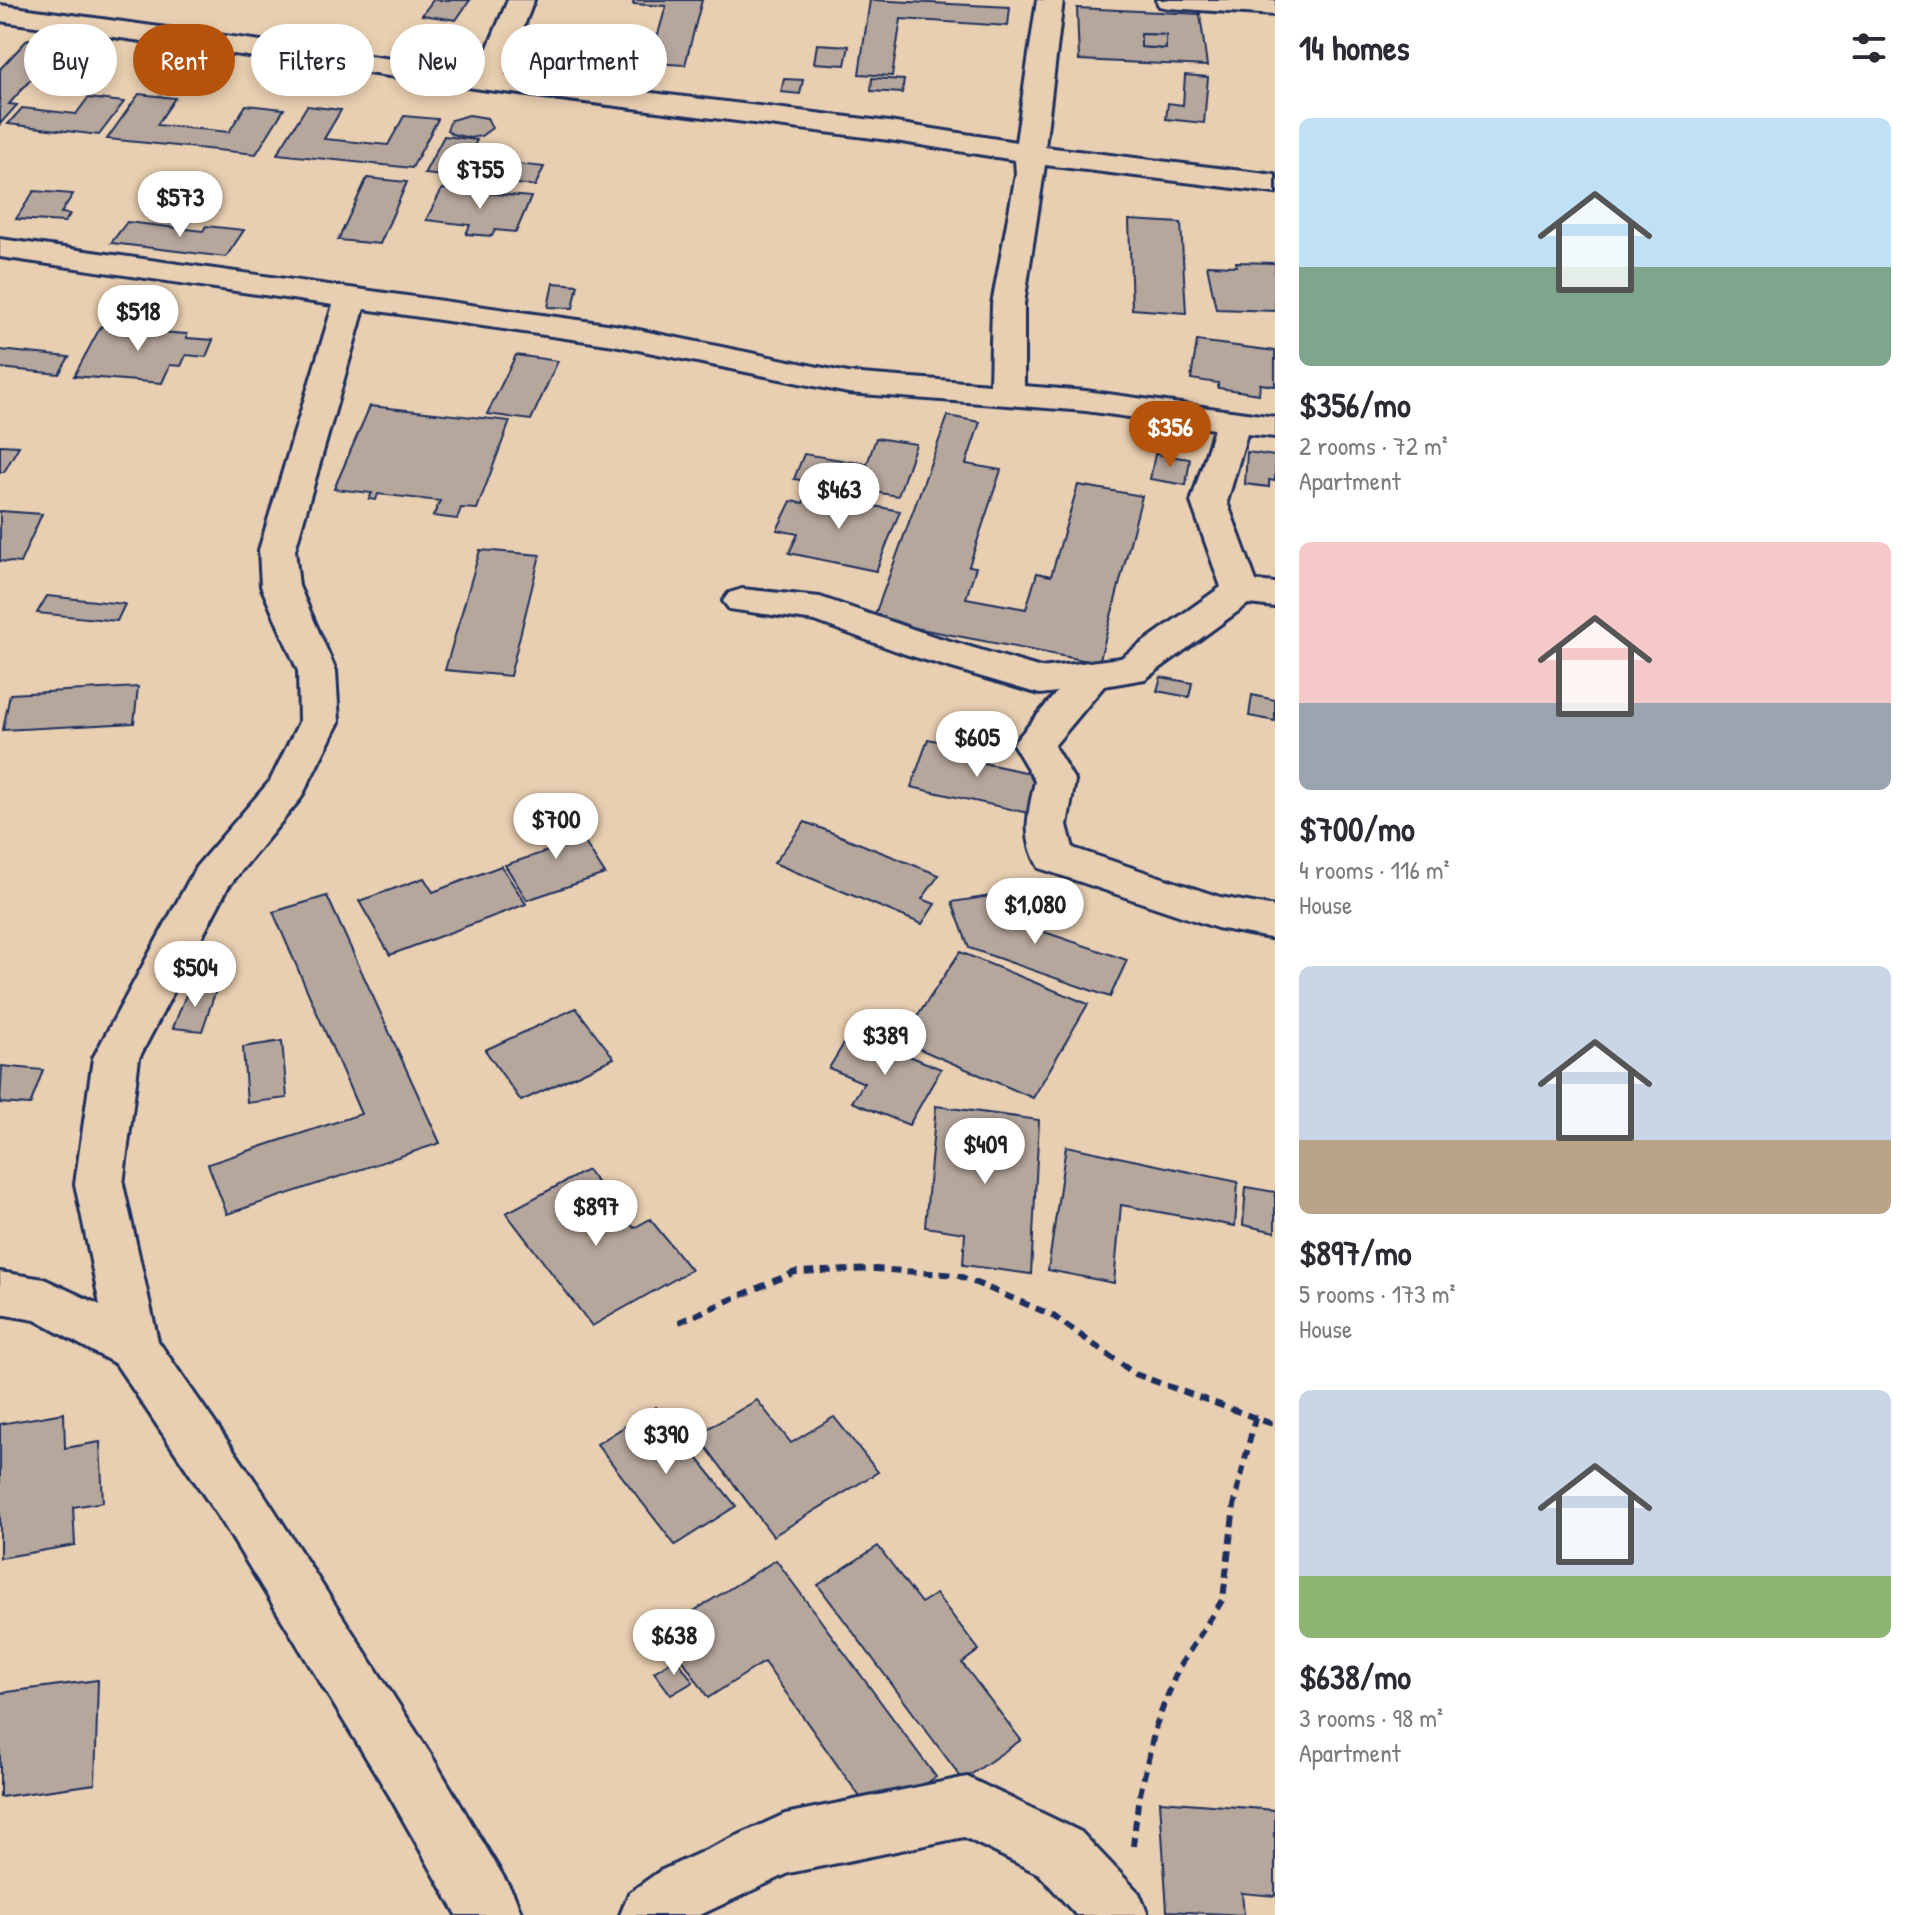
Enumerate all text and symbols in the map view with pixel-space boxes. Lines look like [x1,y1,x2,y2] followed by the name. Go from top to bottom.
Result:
[24,24,117,96] chip: Buy
[133,24,235,96] chip: Rent
[251,24,374,96] chip: Filters
[390,24,485,96] chip: New
[501,24,667,96] chip: Apartment
[1299,25,1410,71] text: 14 homes
[1847,26,1891,70] icon: filters
[433,143,527,211] pin: $755
[456,151,504,186] text: $755
[1523,170,1667,314] icon: home
[133,171,227,239] pin: $573
[156,179,204,214] text: $573
[91,285,185,353] pin: $518
[116,293,160,328] text: $518
[1299,382,1411,428] text: $356/mo
[1123,401,1217,469] pin: $356
[1147,409,1193,444] text: $356
[1299,428,1448,463] text: 2 rooms · 72 m²
[792,463,886,531] pin: $463
[1299,463,1401,498] text: Apartment
[817,471,861,506] text: $463
[1523,594,1667,738] icon: home
[930,711,1024,779] pin: $605
[954,719,1000,754] text: $605
[509,793,603,861] pin: $700
[531,801,581,836] text: $700
[1299,806,1415,852] text: $700/mo
[1299,852,1449,887] text: 4 rooms · 116 m²
[970,878,1100,946] pin: $1,080
[1004,886,1066,921] text: $1,080
[1299,887,1352,922] text: House
[148,941,242,1009] pin: $504
[172,949,218,984] text: $504
[838,1009,932,1077] pin: $389
[862,1017,908,1052] text: $389
[1523,1018,1667,1162] icon: home
[938,1118,1032,1186] pin: $409
[963,1126,1007,1161] text: $409
[549,1180,643,1248] pin: $897
[573,1188,619,1223] text: $897
[1299,1230,1411,1276] text: $897/mo
[1299,1276,1455,1311] text: 5 rooms · 173 m²
[1299,1311,1352,1346] text: House
[619,1408,713,1476] pin: $390
[643,1416,689,1451] text: $390
[1523,1442,1667,1586] icon: home
[627,1609,721,1677] pin: $638
[651,1617,697,1652] text: $638
[1299,1654,1411,1700] text: $638/mo
[1299,1700,1443,1735] text: 3 rooms · 98 m²
[1299,1735,1401,1770] text: Apartment

